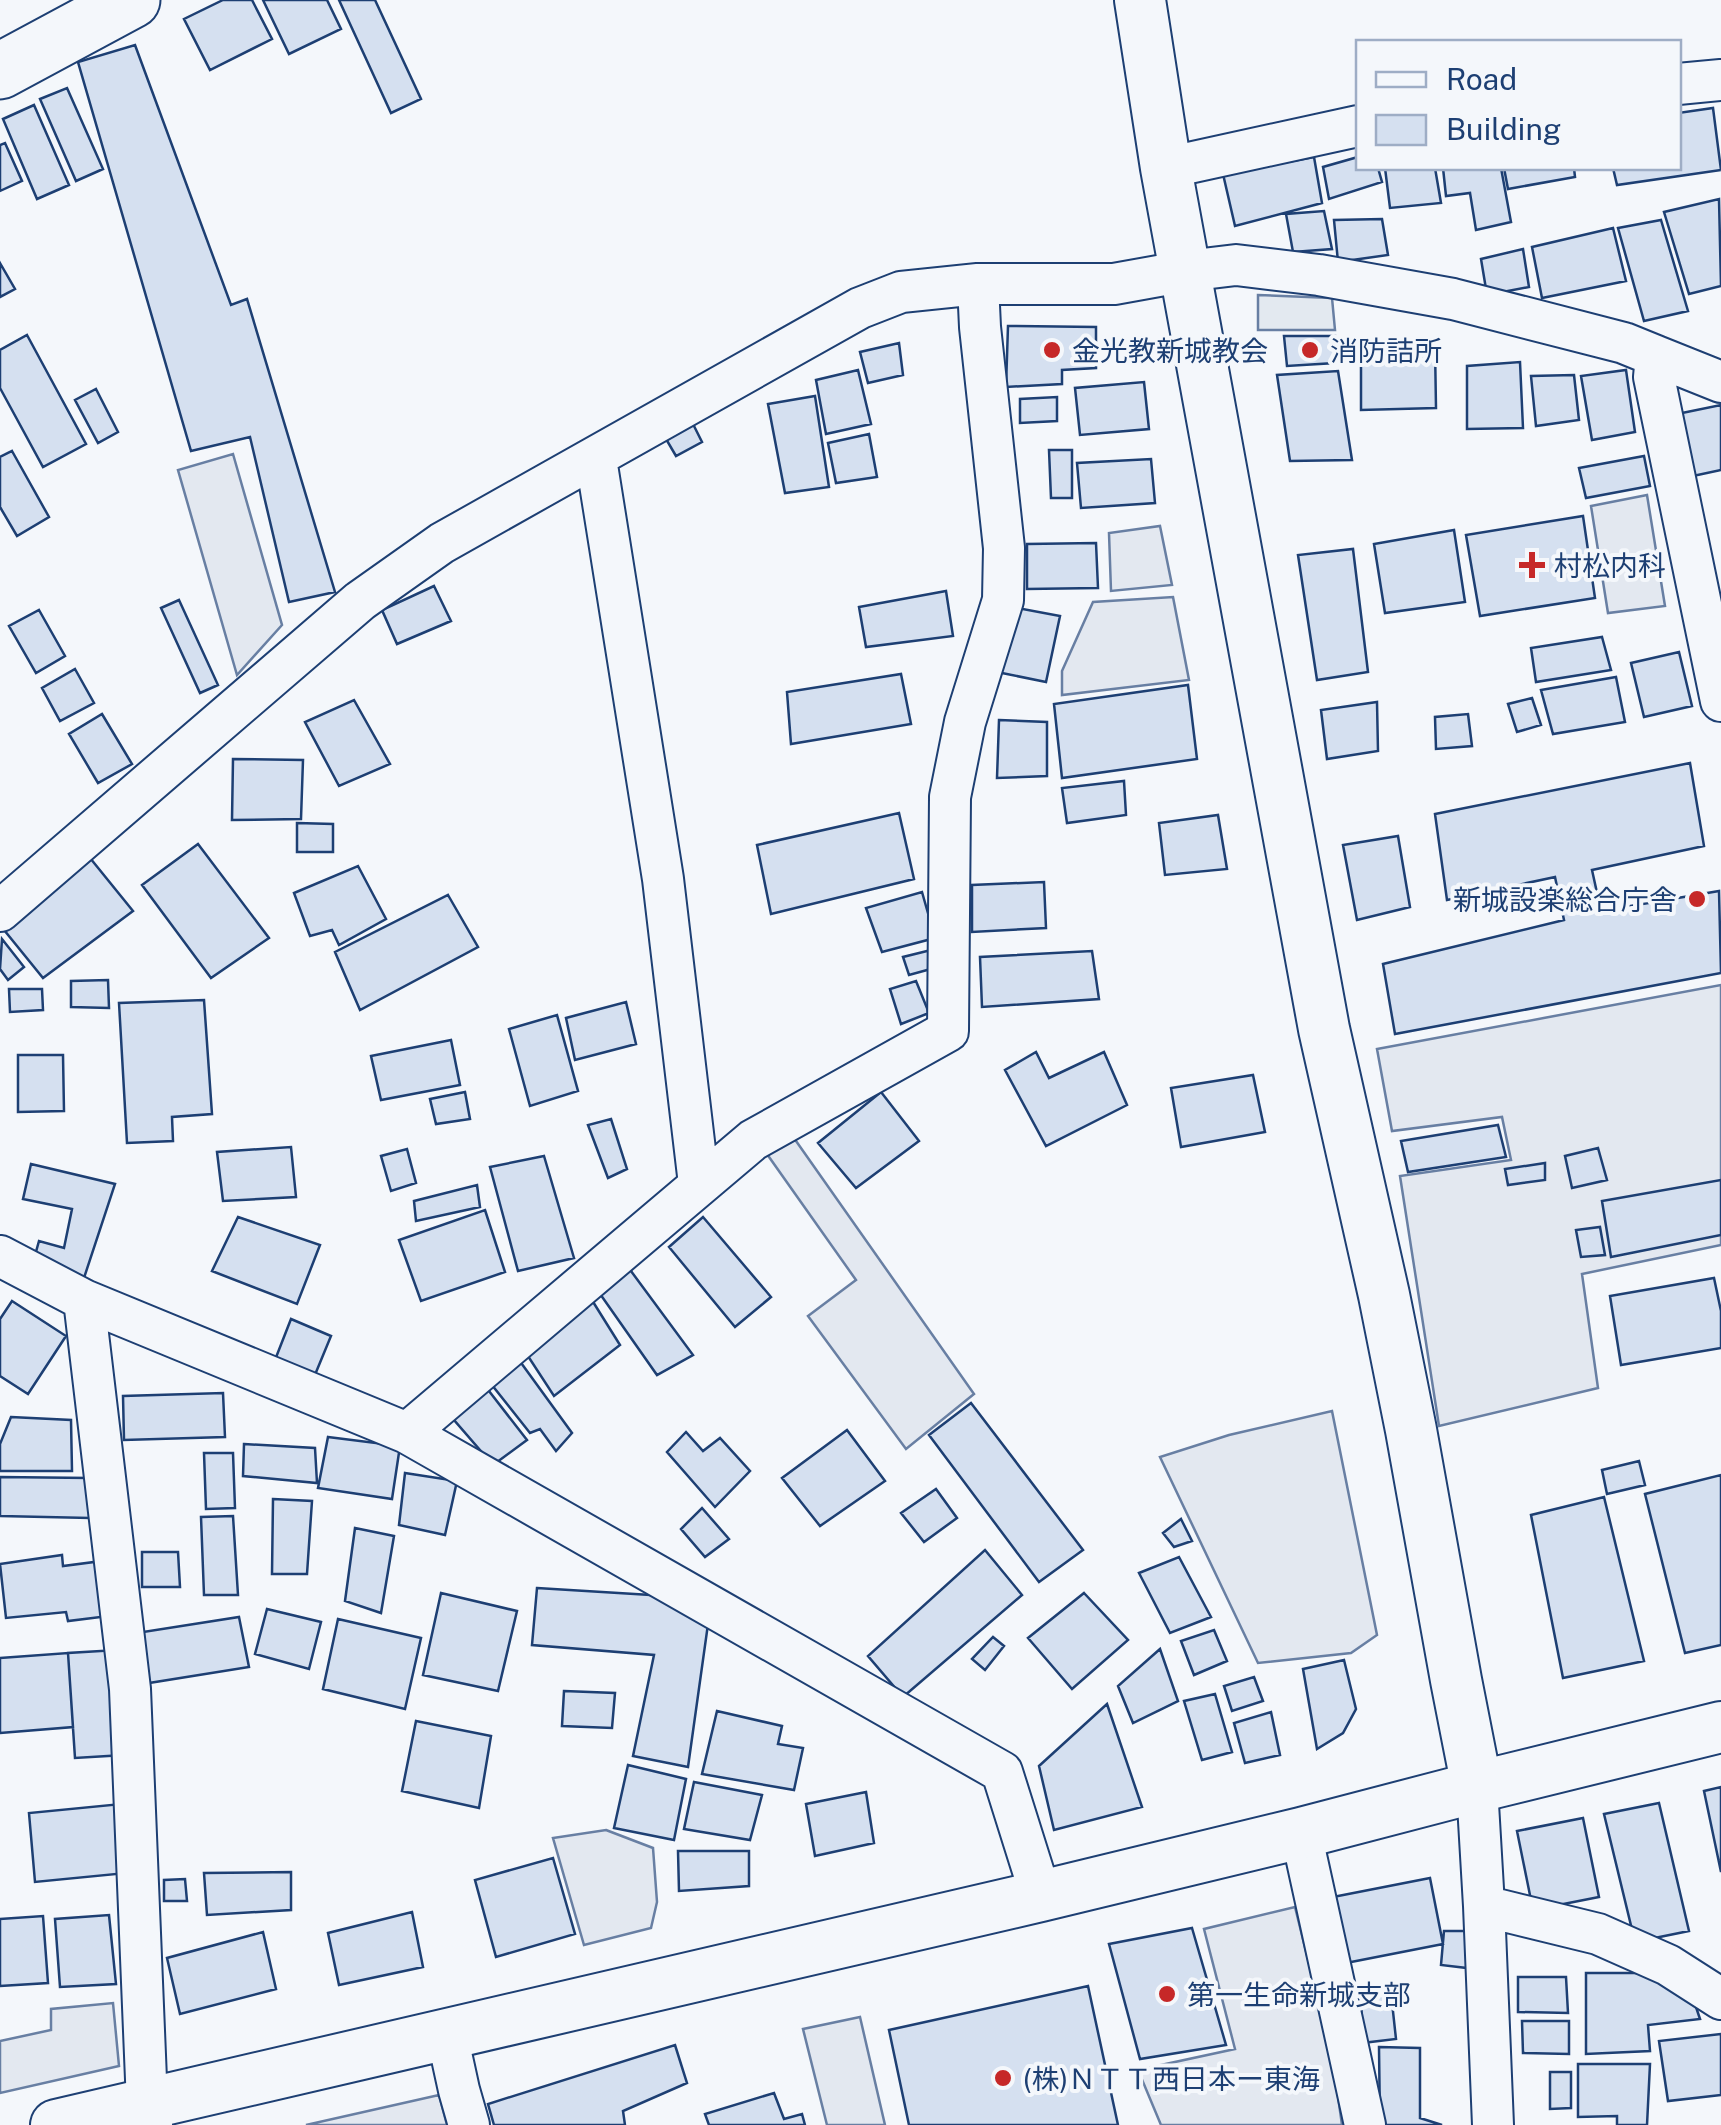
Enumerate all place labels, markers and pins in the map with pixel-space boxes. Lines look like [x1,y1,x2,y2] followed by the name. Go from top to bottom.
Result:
[1072,334,1268,367] place label: 金光教新城教会
[1330,334,1442,367] place label: 消防詰所
[1041,339,1063,361] marker: 金光教新城教会
[1299,339,1321,361] marker: 消防詰所
[1554,549,1666,582] place label: 村松内科
[1519,552,1545,578] marker: 村松内科
[1453,883,1677,916] place label: 新城設楽総合庁舎
[1686,888,1708,910] marker: 新城設楽総合庁舎
[1187,1978,1411,2011] place label: 第一生命新城支部
[1156,1983,1178,2005] marker: 第一生命新城支部
[1023,2062,1320,2095] place label: (株)ＮＴＴ西日本ー東海
[992,2067,1014,2089] marker: (株)ＮＴＴ西日本ー東海

